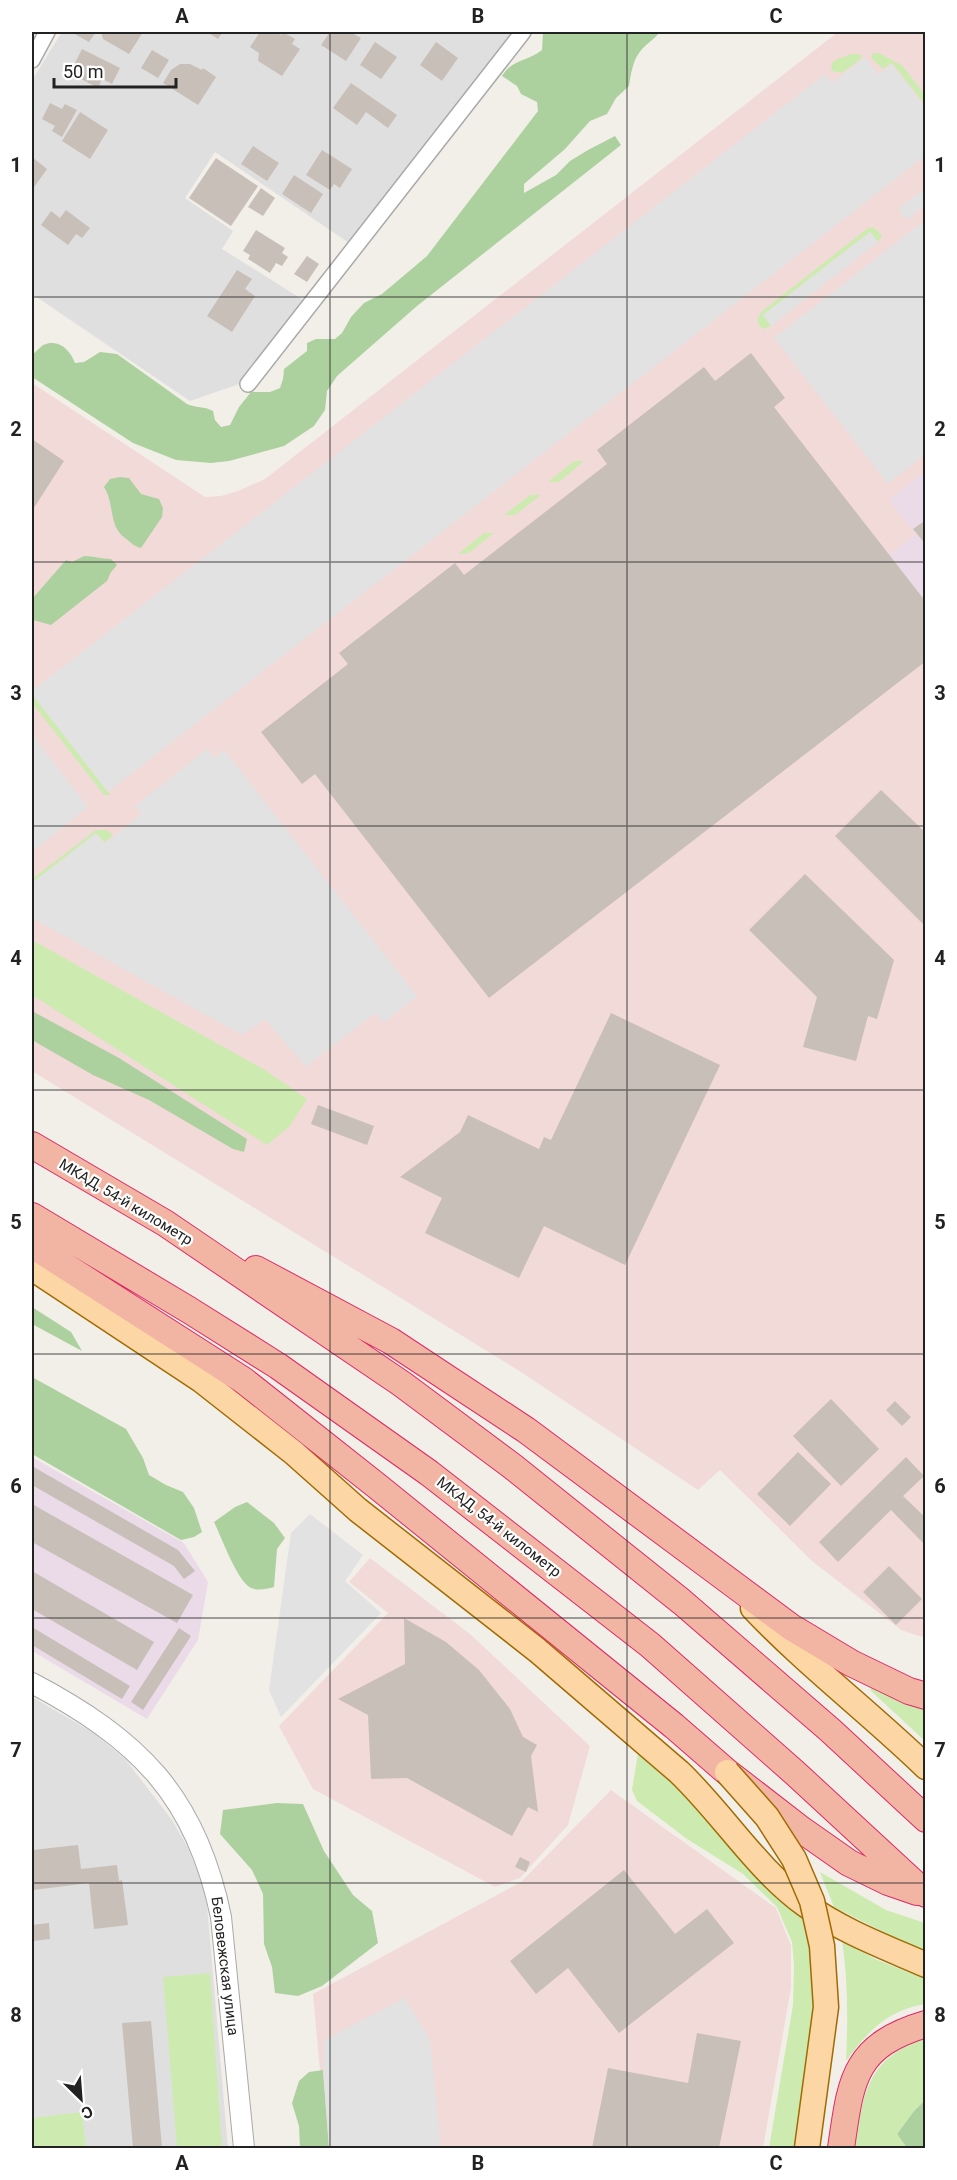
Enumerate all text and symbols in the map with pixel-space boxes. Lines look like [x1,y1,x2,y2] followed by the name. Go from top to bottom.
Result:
[175,4,189,28] text: A
[472,4,484,28] text: B
[769,4,783,28] text: C
[54,51,176,89] scale bar
[63,61,103,82] text: 50 m
[10,153,22,177] text: 1
[934,153,946,177] text: 1
[10,417,22,441] text: 2
[934,417,946,441] text: 2
[10,681,22,705] text: 3
[934,681,946,705] text: 3
[10,946,22,970] text: 4
[934,946,946,970] text: 4
[56,1155,196,1249] street label: МКАД, 54-й километр
[10,1210,22,1234] text: 5
[934,1210,946,1234] text: 5
[433,1473,565,1581] street label: МКАД, 54-й километр
[10,1474,22,1498] text: 6
[934,1474,946,1498] text: 6
[10,1738,22,1762] text: 7
[934,1738,946,1762] text: 7
[208,1896,242,2036] street label: Беловежская улица
[10,2003,22,2027] text: 8
[934,2003,946,2027] text: 8
[51,2069,111,2129] north arrow
[78,2101,96,2123] text: С
[175,2151,189,2175] text: A
[472,2151,484,2175] text: B
[769,2151,783,2175] text: C

